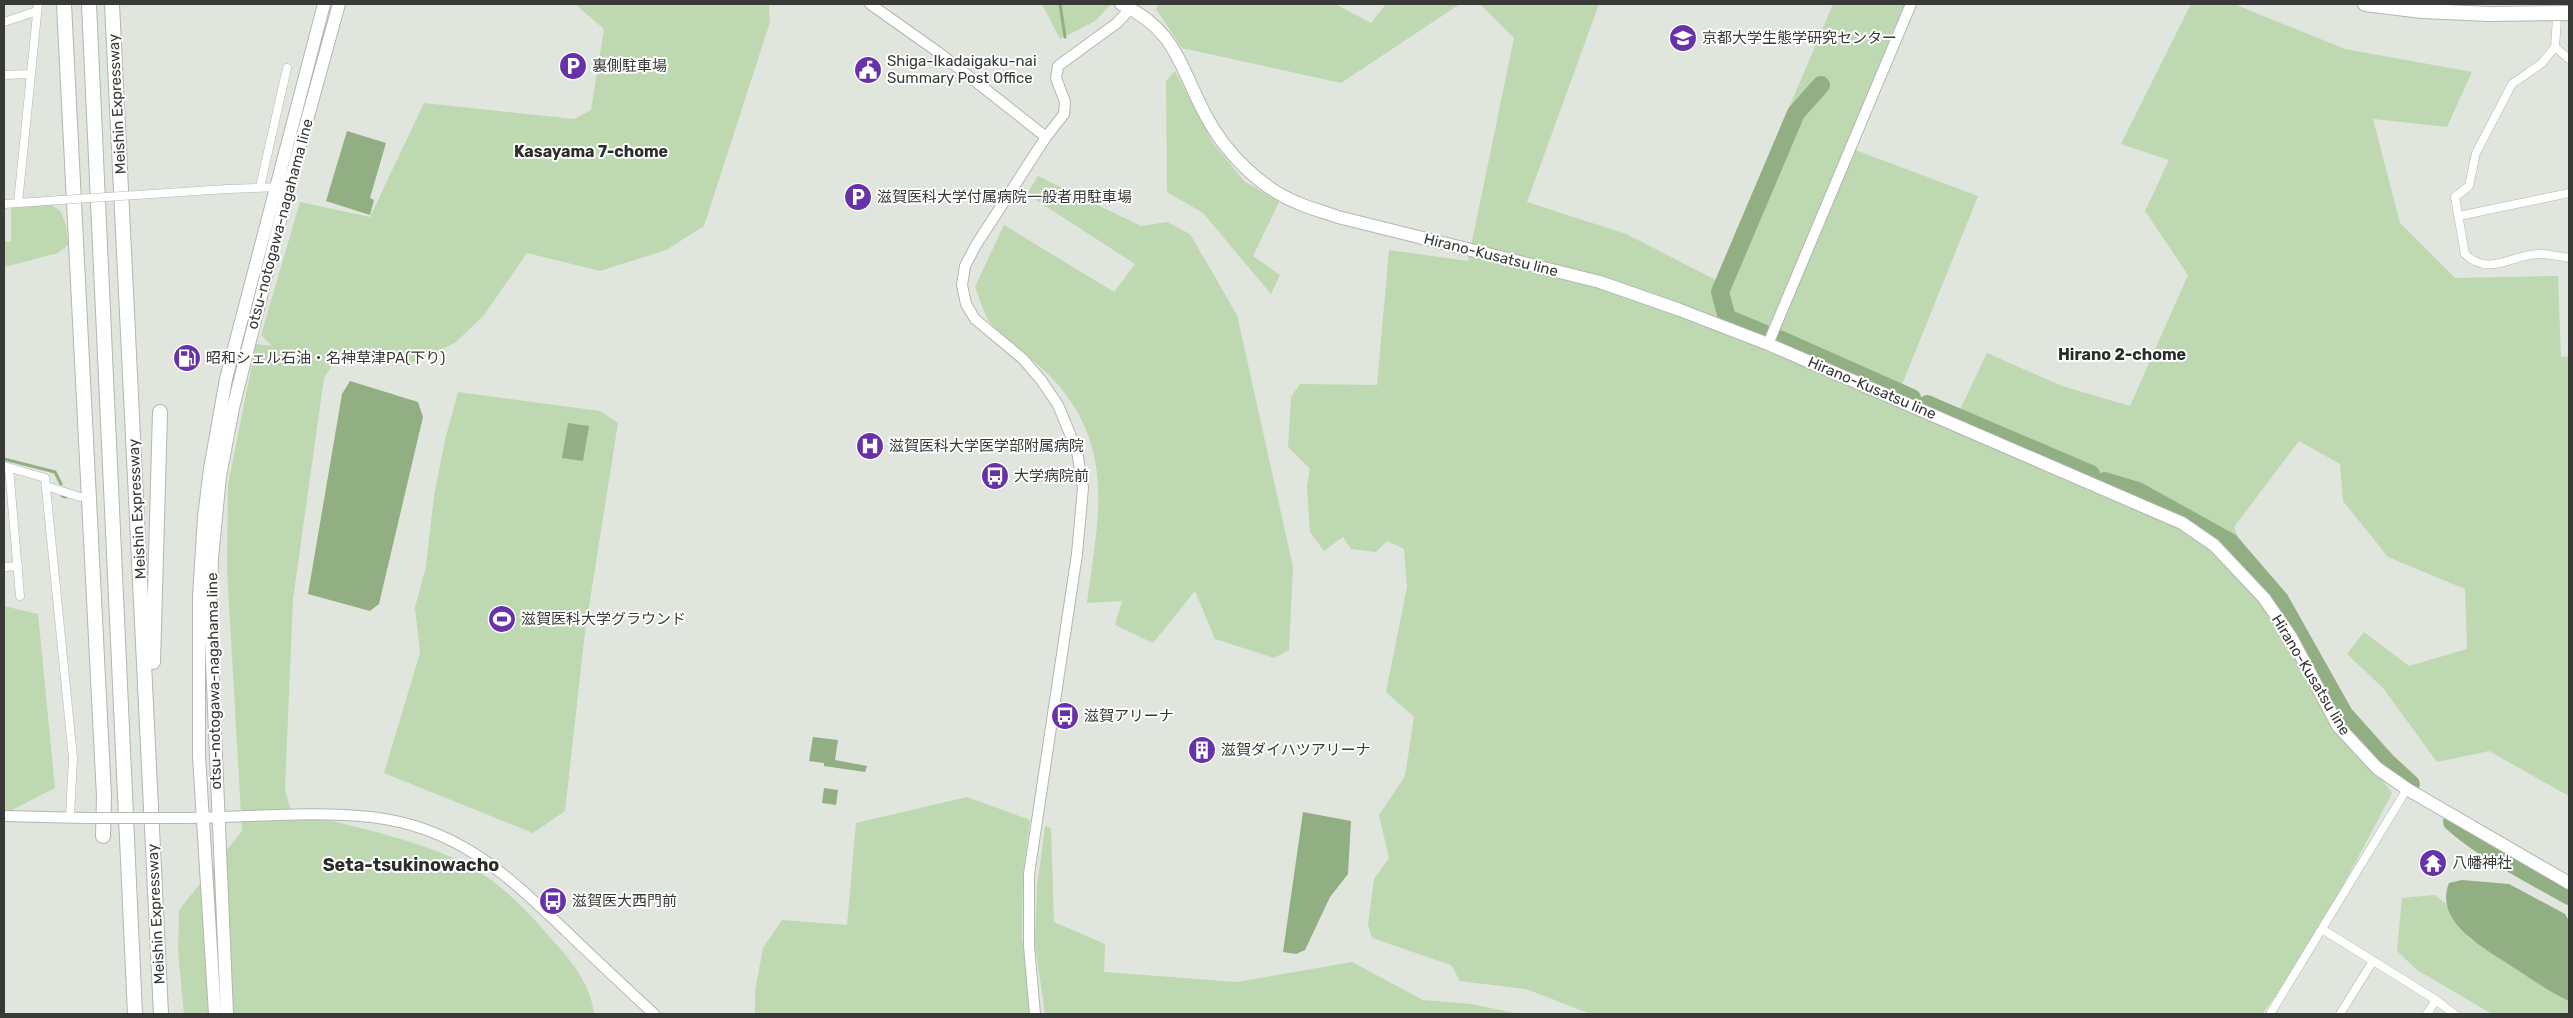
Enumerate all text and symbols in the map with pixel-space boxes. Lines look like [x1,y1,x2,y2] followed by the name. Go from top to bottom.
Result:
[1668,23,1698,53] school or university icon: 京都大学生態学研究センター
[1702,29,1897,47] place label: 京都大学生態学研究センター
[104,33,130,175] street label: Meishin Expressway
[558,51,588,81] parking icon: 裏側駐車場
[887,52,1037,87] place label: Shiga-Ikadaigaku-nai Summary Post Office
[853,55,883,85] public building icon: Shiga-Ikadaigaku-nai Summary Post Office
[592,57,667,75] place label: 裏側駐車場
[243,117,317,331] street label: otsu-notogawa-nagahama line
[514,142,668,161] district label: Kasayama 7-chome
[843,182,873,212] parking icon: 滋賀医科大学付属病院一般者用駐車場
[877,188,1132,206] place label: 滋賀医科大学付属病院一般者用駐車場
[1422,230,1560,280] street label: Hirano-Kusatsu line
[172,343,202,373] fuel station icon: 昭和シェル石油・名神草津PA(下り)
[2058,345,2186,364] district label: Hirano 2-chome
[206,349,445,367] place label: 昭和シェル石油・名神草津PA(下り)
[1805,353,1939,423] street label: Hirano-Kusatsu line
[855,431,885,461] hospital icon: 滋賀医科大学医学部附属病院
[889,437,1084,455] place label: 滋賀医科大学医学部附属病院
[124,438,150,580] street label: Meishin Expressway
[980,461,1010,491] bus stop icon: 大学病院前
[1014,467,1089,485] place label: 大学病院前
[203,572,225,790] street label: otsu-notogawa-nagahama line
[487,604,517,634] sports icon: 滋賀医科大学グラウンド
[521,610,686,628] place label: 滋賀医科大学グラウンド
[2268,611,2354,739] street label: Hirano-Kusatsu line
[1050,701,1080,731] bus stop icon: 滋賀アリーナ
[1084,707,1174,725] place label: 滋賀アリーナ
[1187,735,1217,765] building icon: 滋賀ダイハツアリーナ
[1221,741,1371,759] place label: 滋賀ダイハツアリーナ
[143,843,169,985] street label: Meishin Expressway
[2418,848,2448,878] temple icon: 八幡神社
[323,854,499,876] district label: Seta-tsukinowacho
[2452,854,2512,872] place label: 八幡神社
[538,886,568,916] bus stop icon: 滋賀医大西門前
[572,892,677,910] place label: 滋賀医大西門前

